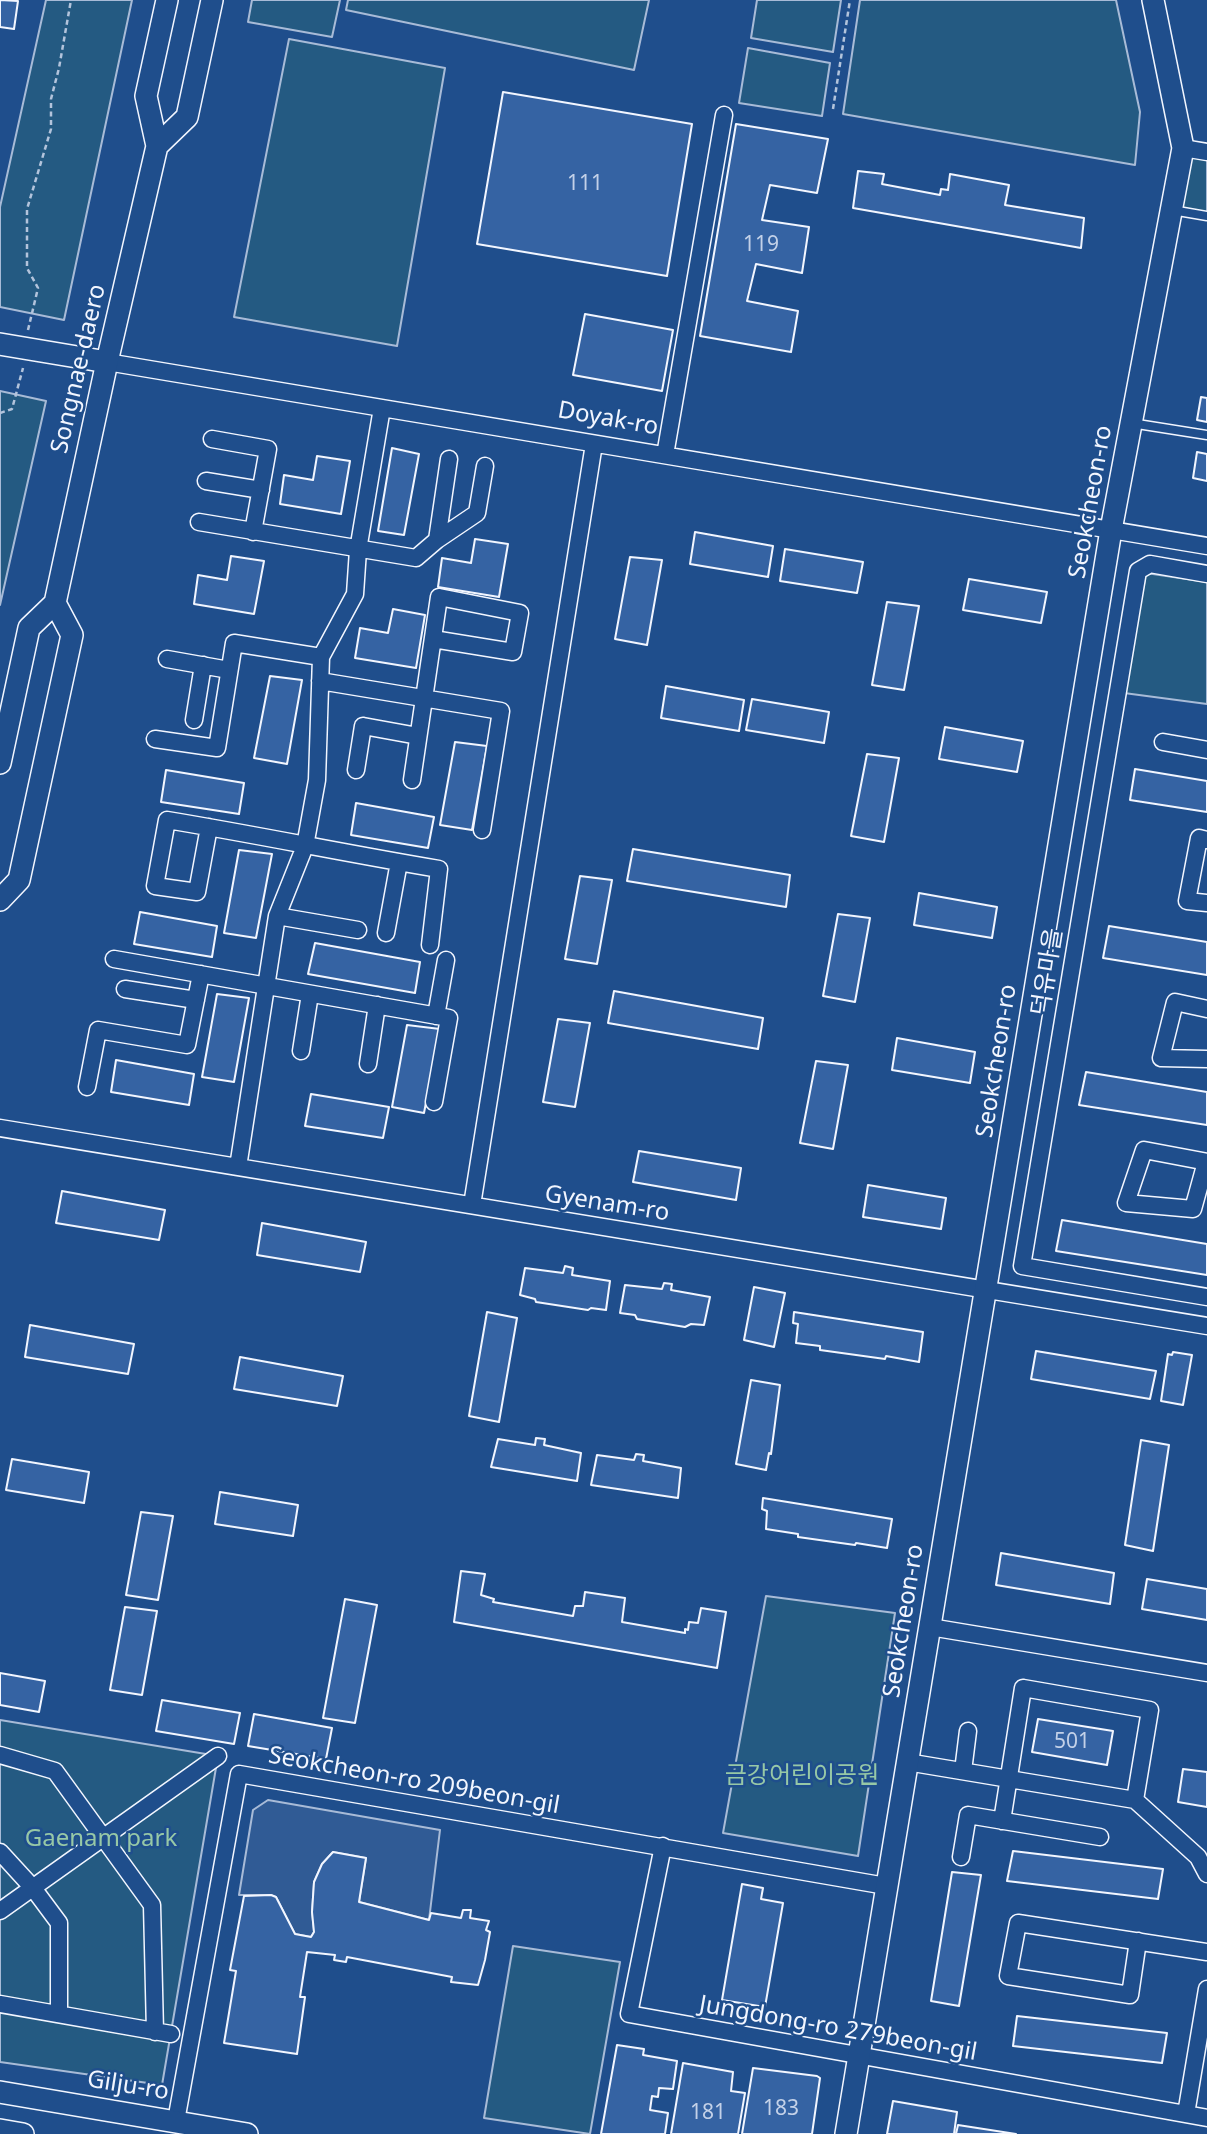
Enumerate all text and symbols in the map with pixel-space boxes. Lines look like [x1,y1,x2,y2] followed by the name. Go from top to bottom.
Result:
[567,171,603,197] house number: 111
[743,232,779,258] house number: 119
[46,282,112,456] street label: Songnae-daero
[555,396,661,442] street label: Doyak-ro
[1063,423,1119,581] street label: Seokcheon-ro
[1027,926,1069,1018] street label: 덕유마을
[971,982,1023,1140] street label: Seokcheon-ro
[543,1180,671,1228] street label: Gyenam-ro
[878,1542,930,1700] street label: Seokcheon-ro
[1054,1729,1090,1755] house number: 501
[266,1741,562,1821] street label: Seokcheon-ro 209beon-gil
[725,1762,879,1790] park label: 금강어린이공원
[25,1825,177,1853] park label: Gaenam park
[697,1990,979,2068] street label: Jungdong-ro 279beon-gil
[85,2065,171,2107] street label: Gilju-ro
[763,2096,799,2122] house number: 183
[690,2100,726,2126] house number: 181

